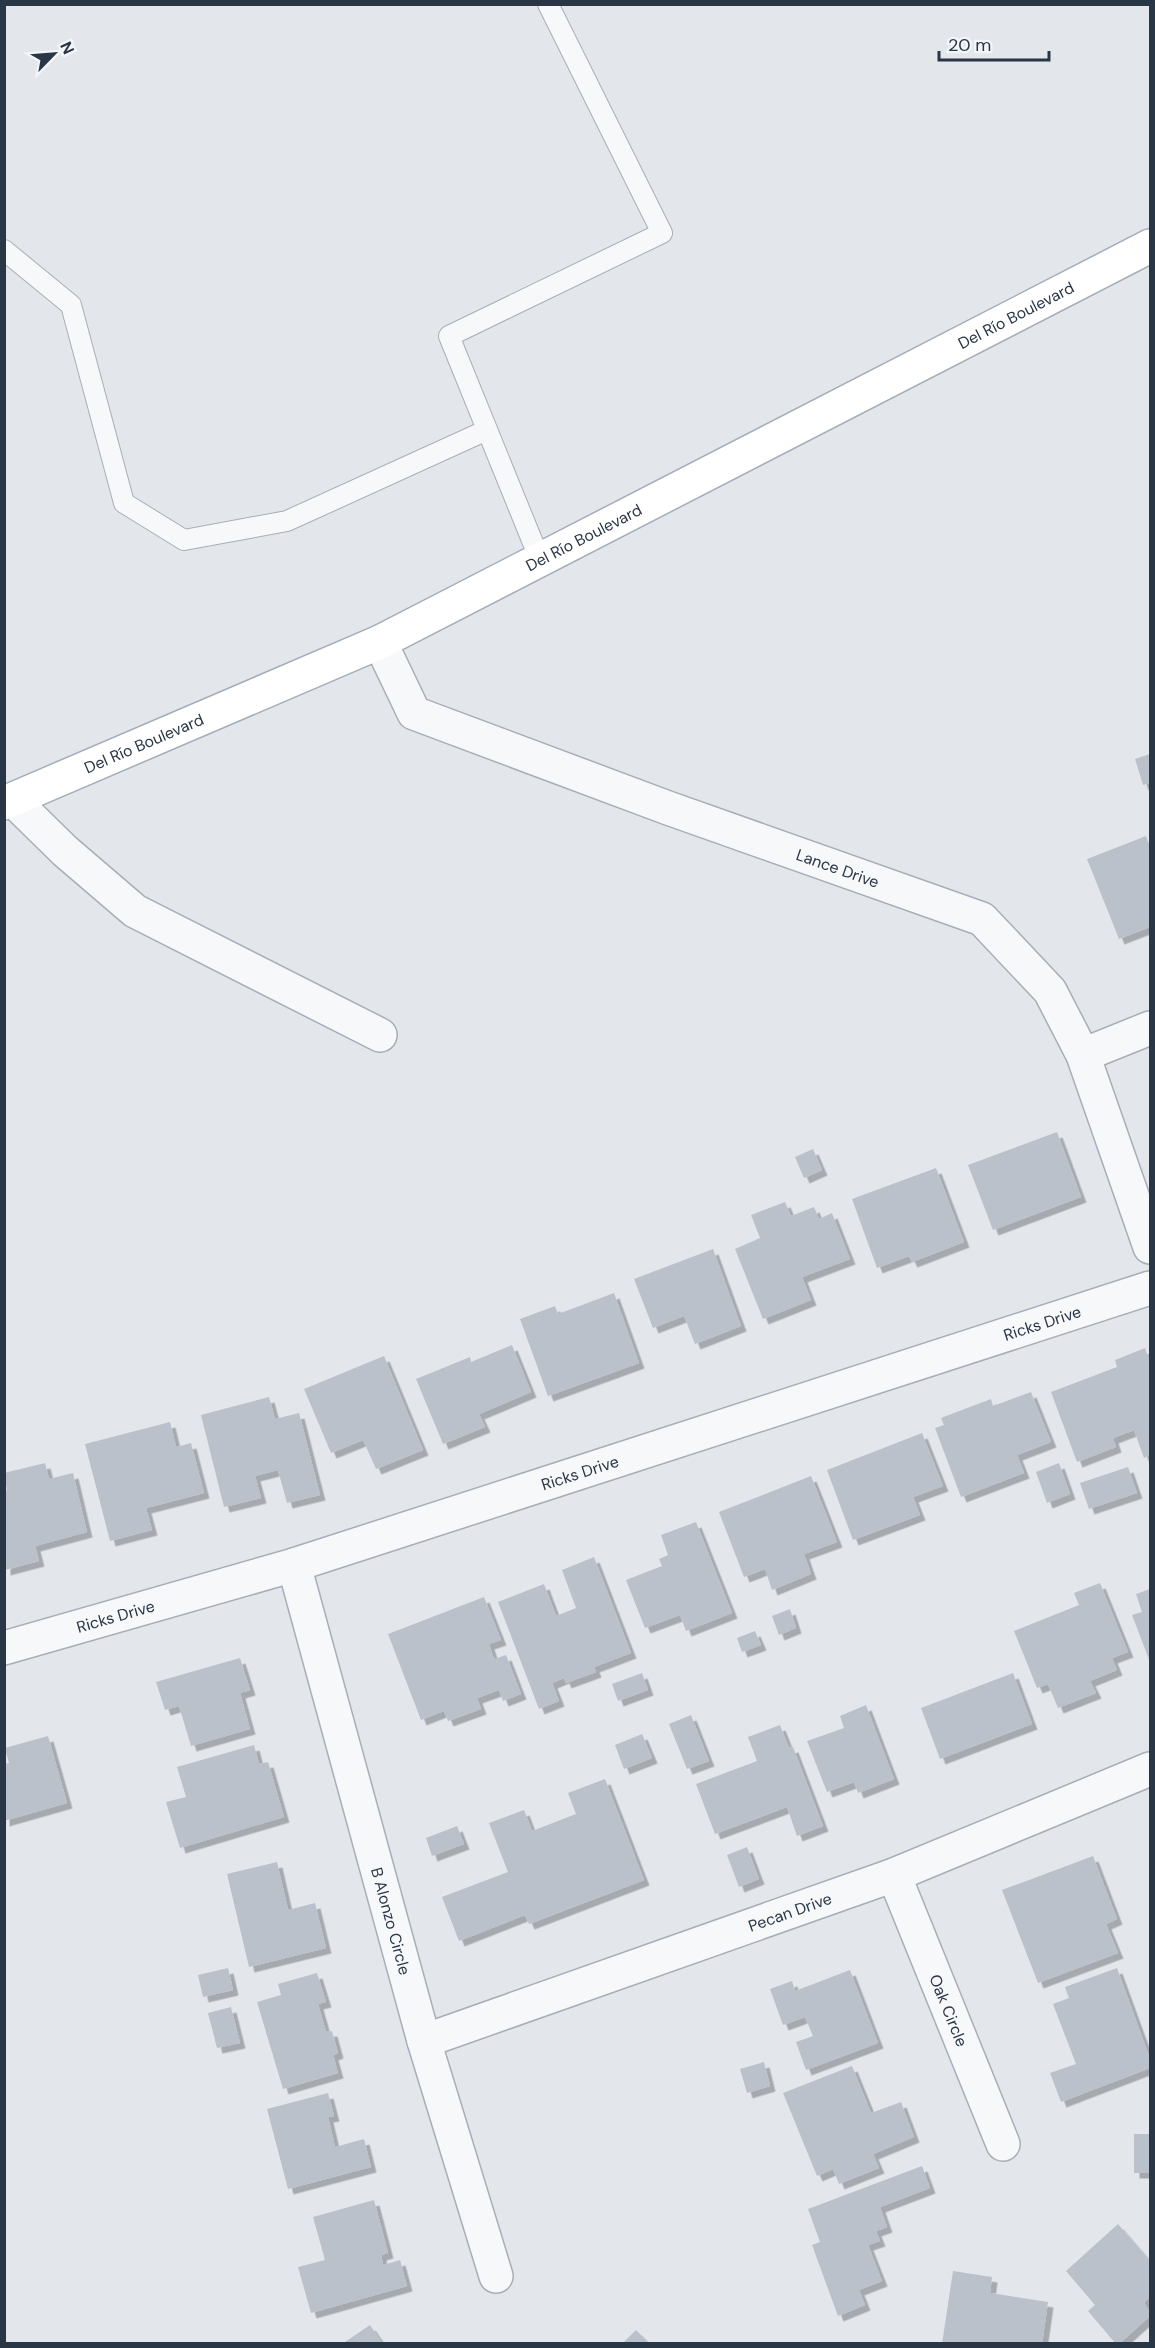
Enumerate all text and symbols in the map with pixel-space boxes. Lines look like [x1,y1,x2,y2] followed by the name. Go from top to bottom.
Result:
[24,24,84,84] north arrow
[939,24,1048,62] scale bar
[948,33,991,57] text: 20 m
[55,38,79,58] text: N
[954,277,1078,354] street label: Del Río Boulevard
[522,499,646,576] street label: Del Río Boulevard
[81,709,207,778] street label: Del Río Boulevard
[793,844,882,893] street label: Lance Drive
[1001,1301,1084,1346] street label: Ricks Drive
[538,1451,621,1495] street label: Ricks Drive
[74,1595,157,1638] street label: Ricks Drive
[366,1865,415,1977] street label: B Alonzo Circle
[745,1888,835,1937] street label: Pecan Drive
[924,1971,972,2050] street label: Oak Circle

